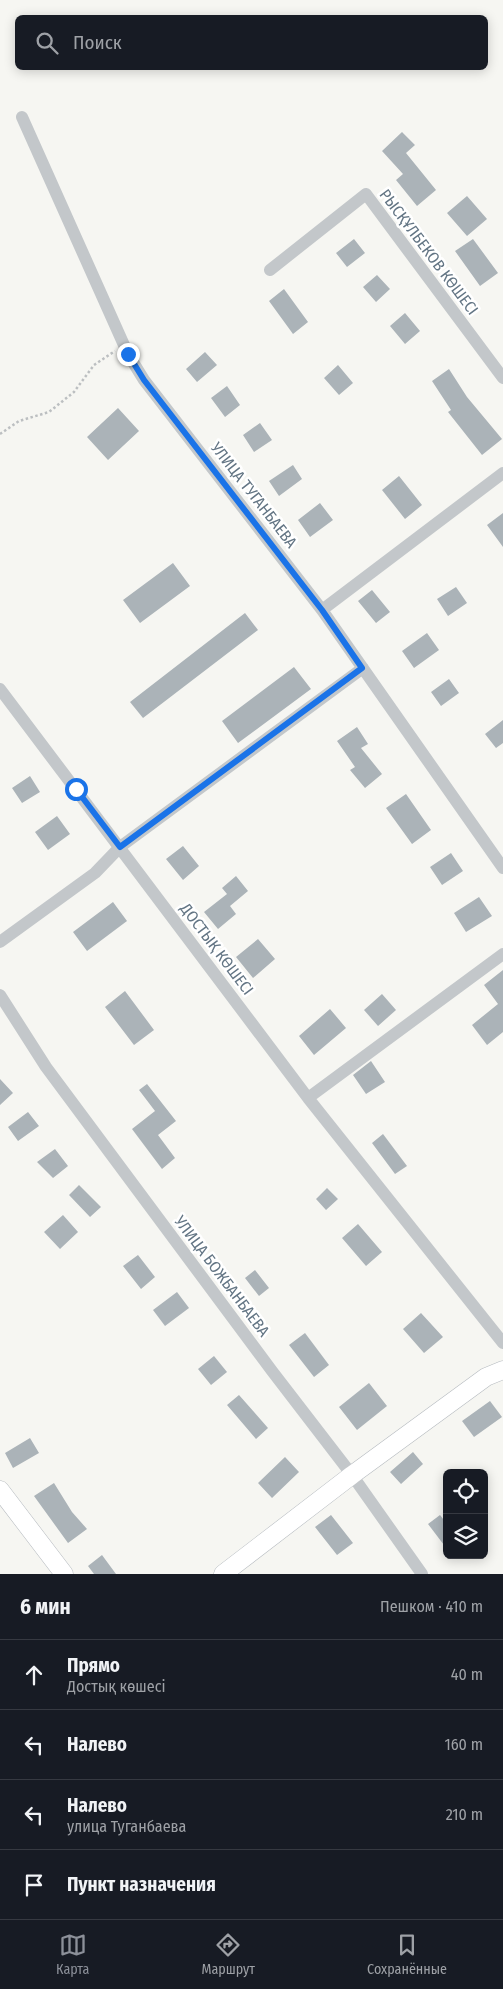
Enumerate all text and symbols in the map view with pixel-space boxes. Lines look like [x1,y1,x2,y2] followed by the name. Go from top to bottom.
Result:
[15,15,488,70] search box
[33,29,61,57] icon: search
[73,31,122,54] text: Поиск
[376,186,482,318] street label: РЫСҚҰЛБЕКОВ КӨШЕСІ
[117,343,140,366] route end
[206,438,301,552] street label: УЛИЦА ТУГАНБАЕВА
[65,778,88,801] route start
[176,899,258,999] street label: ДОСТЫҚ КӨШЕСІ
[170,1211,274,1341] street label: УЛИЦА БОЖБАНБАЕВА
[443,1469,488,1559] map controls
[443,1469,488,1514] button: locate
[443,1514,488,1559] button: layers
[20,1594,71,1620] text: 6 мин
[380,1597,483,1616] text: Пешком · 410 m
[67,1654,120,1677] text: Прямо
[20,1661,48,1689] icon: ahead
[451,1665,483,1684] text: 40 m
[67,1677,166,1696] text: Достық көшесі
[20,1731,48,1759] icon: left
[67,1733,127,1756] text: Налево
[444,1735,483,1754] text: 160 m
[67,1794,127,1817] text: Налево
[20,1801,48,1829] icon: left
[446,1805,483,1824] text: 210 m
[67,1817,186,1836] text: улица Туганбаева
[20,1871,48,1899] icon: arrive
[67,1873,216,1896] text: Пункт назначения
[56,1931,89,1978] tab: Карта
[201,1931,255,1978] tab: Маршрут
[367,1931,447,1978] tab: Сохранённые

